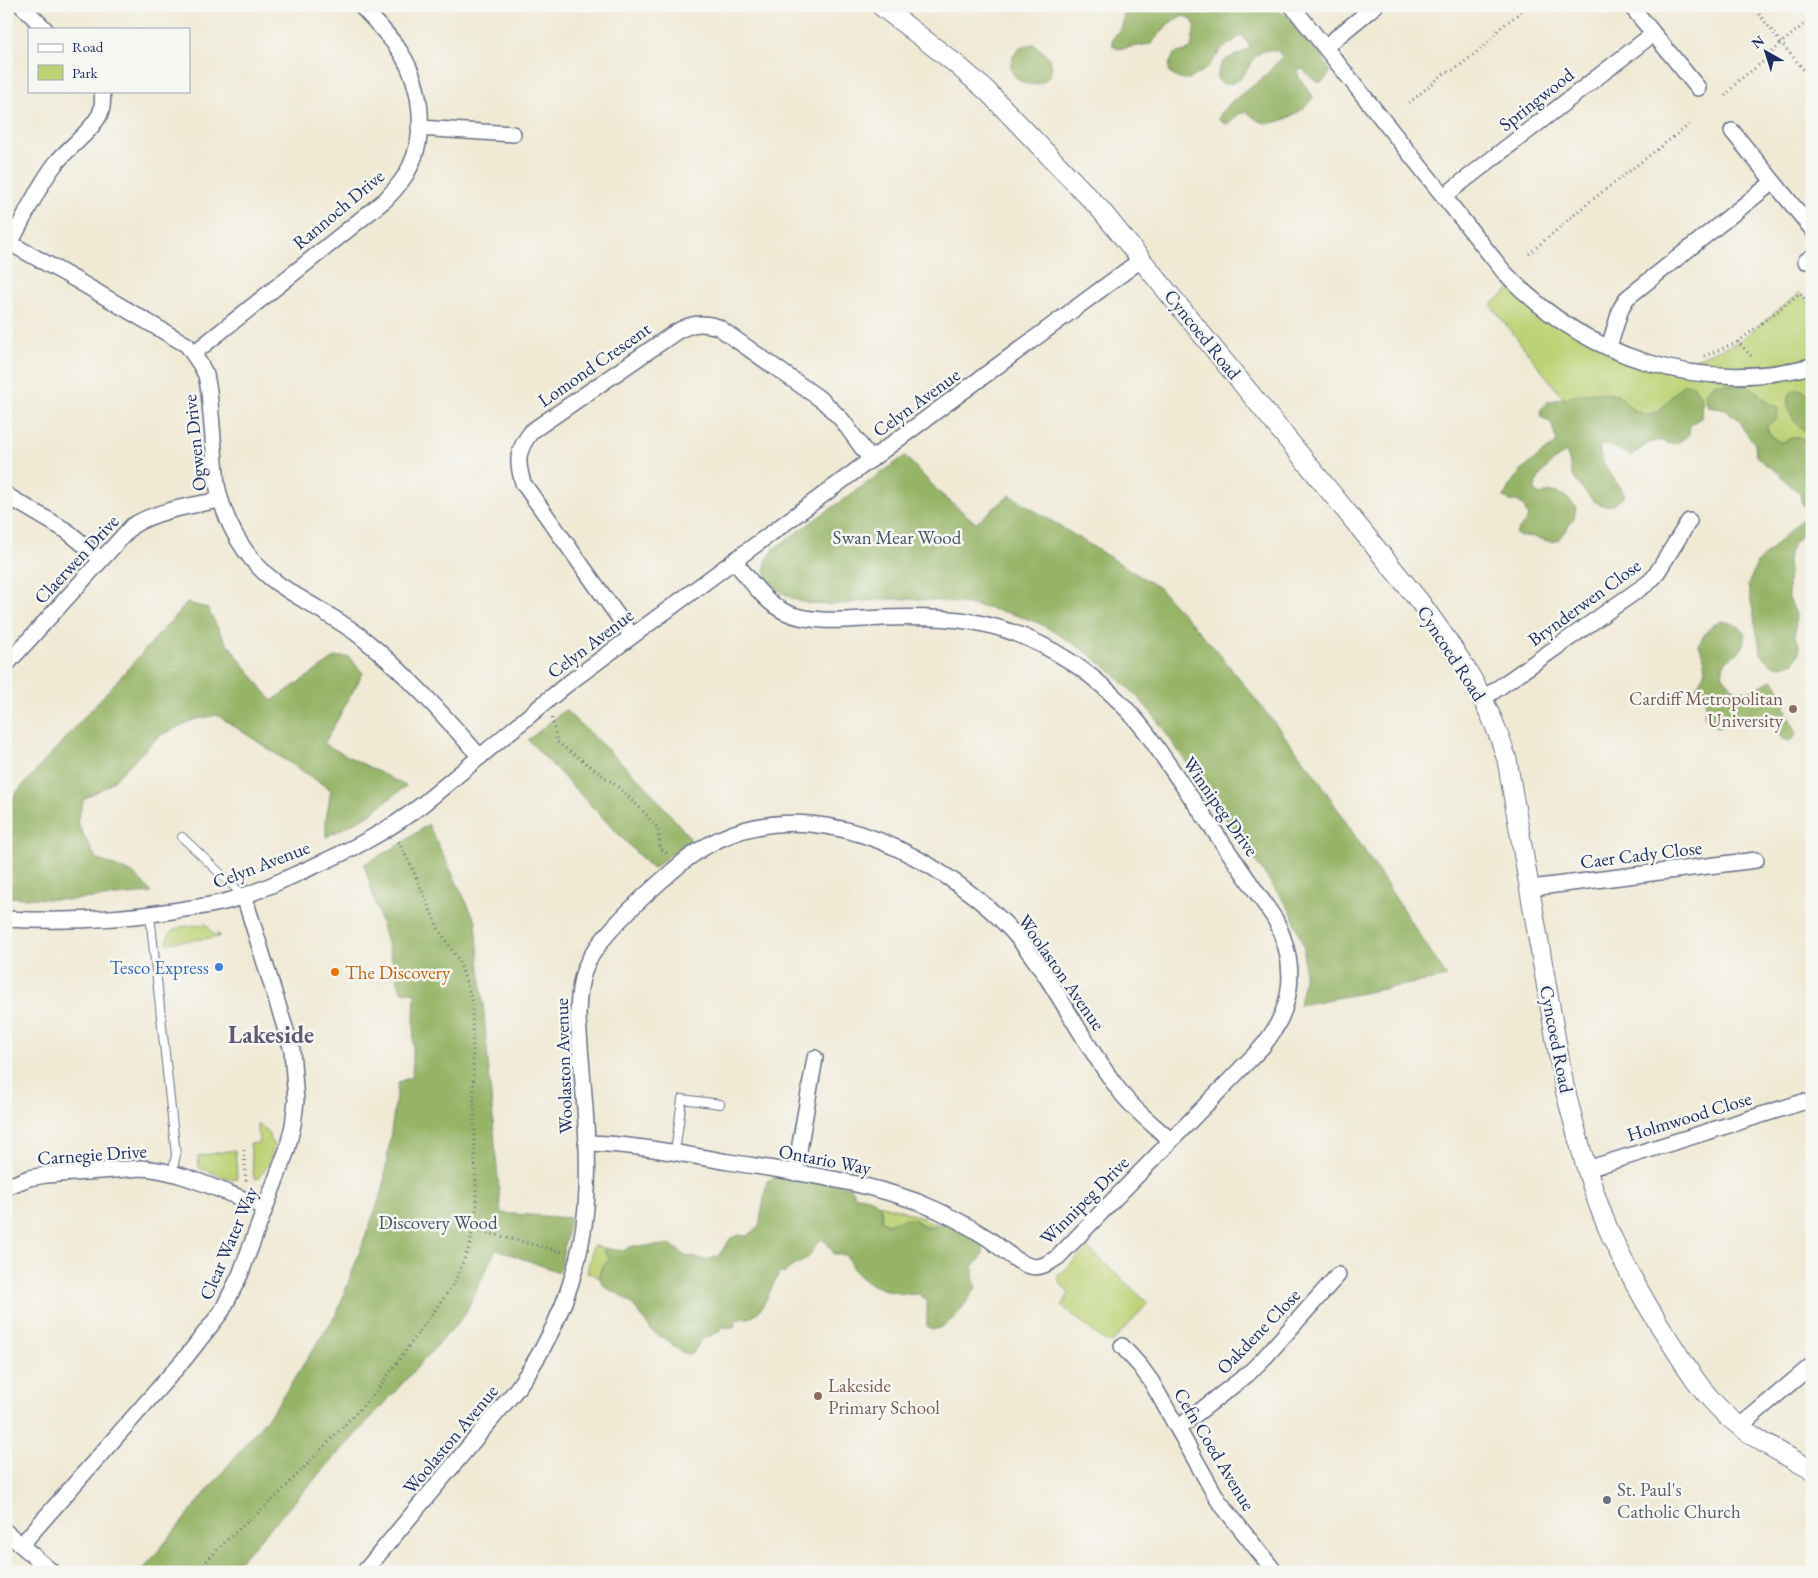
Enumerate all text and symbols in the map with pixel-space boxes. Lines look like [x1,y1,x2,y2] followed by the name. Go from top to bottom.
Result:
[28,28,190,92] legend
[1740,28,1790,78] north arrow
[1748,31,1768,52] text: N
[72,37,104,56] text: Road
[1494,62,1579,137] street label: Springwood
[72,63,99,82] text: Park
[287,164,389,255] street label: Rannoch Drive
[1159,284,1247,385] street label: Cyncoed Road
[533,316,656,413] street label: Lomond Crescent
[868,362,965,443] street label: Celyn Avenue
[177,393,212,493] street label: Ogwen Drive
[28,509,124,609] street label: Claerwen Drive
[833,525,962,550] park label: Swan Mear Wood
[1523,553,1646,652] street label: Brynderwen Close
[1411,601,1492,706] street label: Cyncoed Road
[542,603,639,684] street label: Celyn Avenue
[1629,686,1784,733] place label: Cardiff Metropolitan University
[1787,703,1799,715] marker: Cardiff Metropolitan University
[1177,751,1264,861] street label: Winnipeg Drive
[209,834,313,894] street label: Celyn Avenue
[1579,835,1703,874] street label: Caer Cady Close
[1012,909,1111,1035] street label: Woolaston Avenue
[109,955,209,980] place label: Tesco Express
[345,960,451,985] place label: The Discovery
[213,961,225,973] marker: Tesco Express
[329,966,341,978] marker: The Discovery
[1534,983,1579,1095] street label: Cyncoed Road
[549,998,578,1134] street label: Woolaston Avenue
[228,1019,314,1050] district label: Lakeside
[1624,1086,1755,1147] street label: Holmwood Close
[37,1138,148,1171] street label: Carnegie Drive
[777,1138,874,1181] street label: Ontario Way
[1034,1150,1134,1250] street label: Winnipeg Drive
[193,1182,264,1304] street label: Clear Water Way
[378,1210,498,1235] park label: Discovery Wood
[1211,1283,1306,1380] street label: Oakdene Close
[828,1373,940,1420] place label: Lakeside Primary School
[397,1379,504,1499] street label: Woolaston Avenue
[1168,1383,1261,1515] street label: Cefn Coed Avenue
[812,1390,824,1402] marker: Lakeside Primary School
[1617,1477,1741,1524] place label: St. Paul's Catholic Church
[1601,1494,1613,1506] marker: St. Paul's Catholic Church

